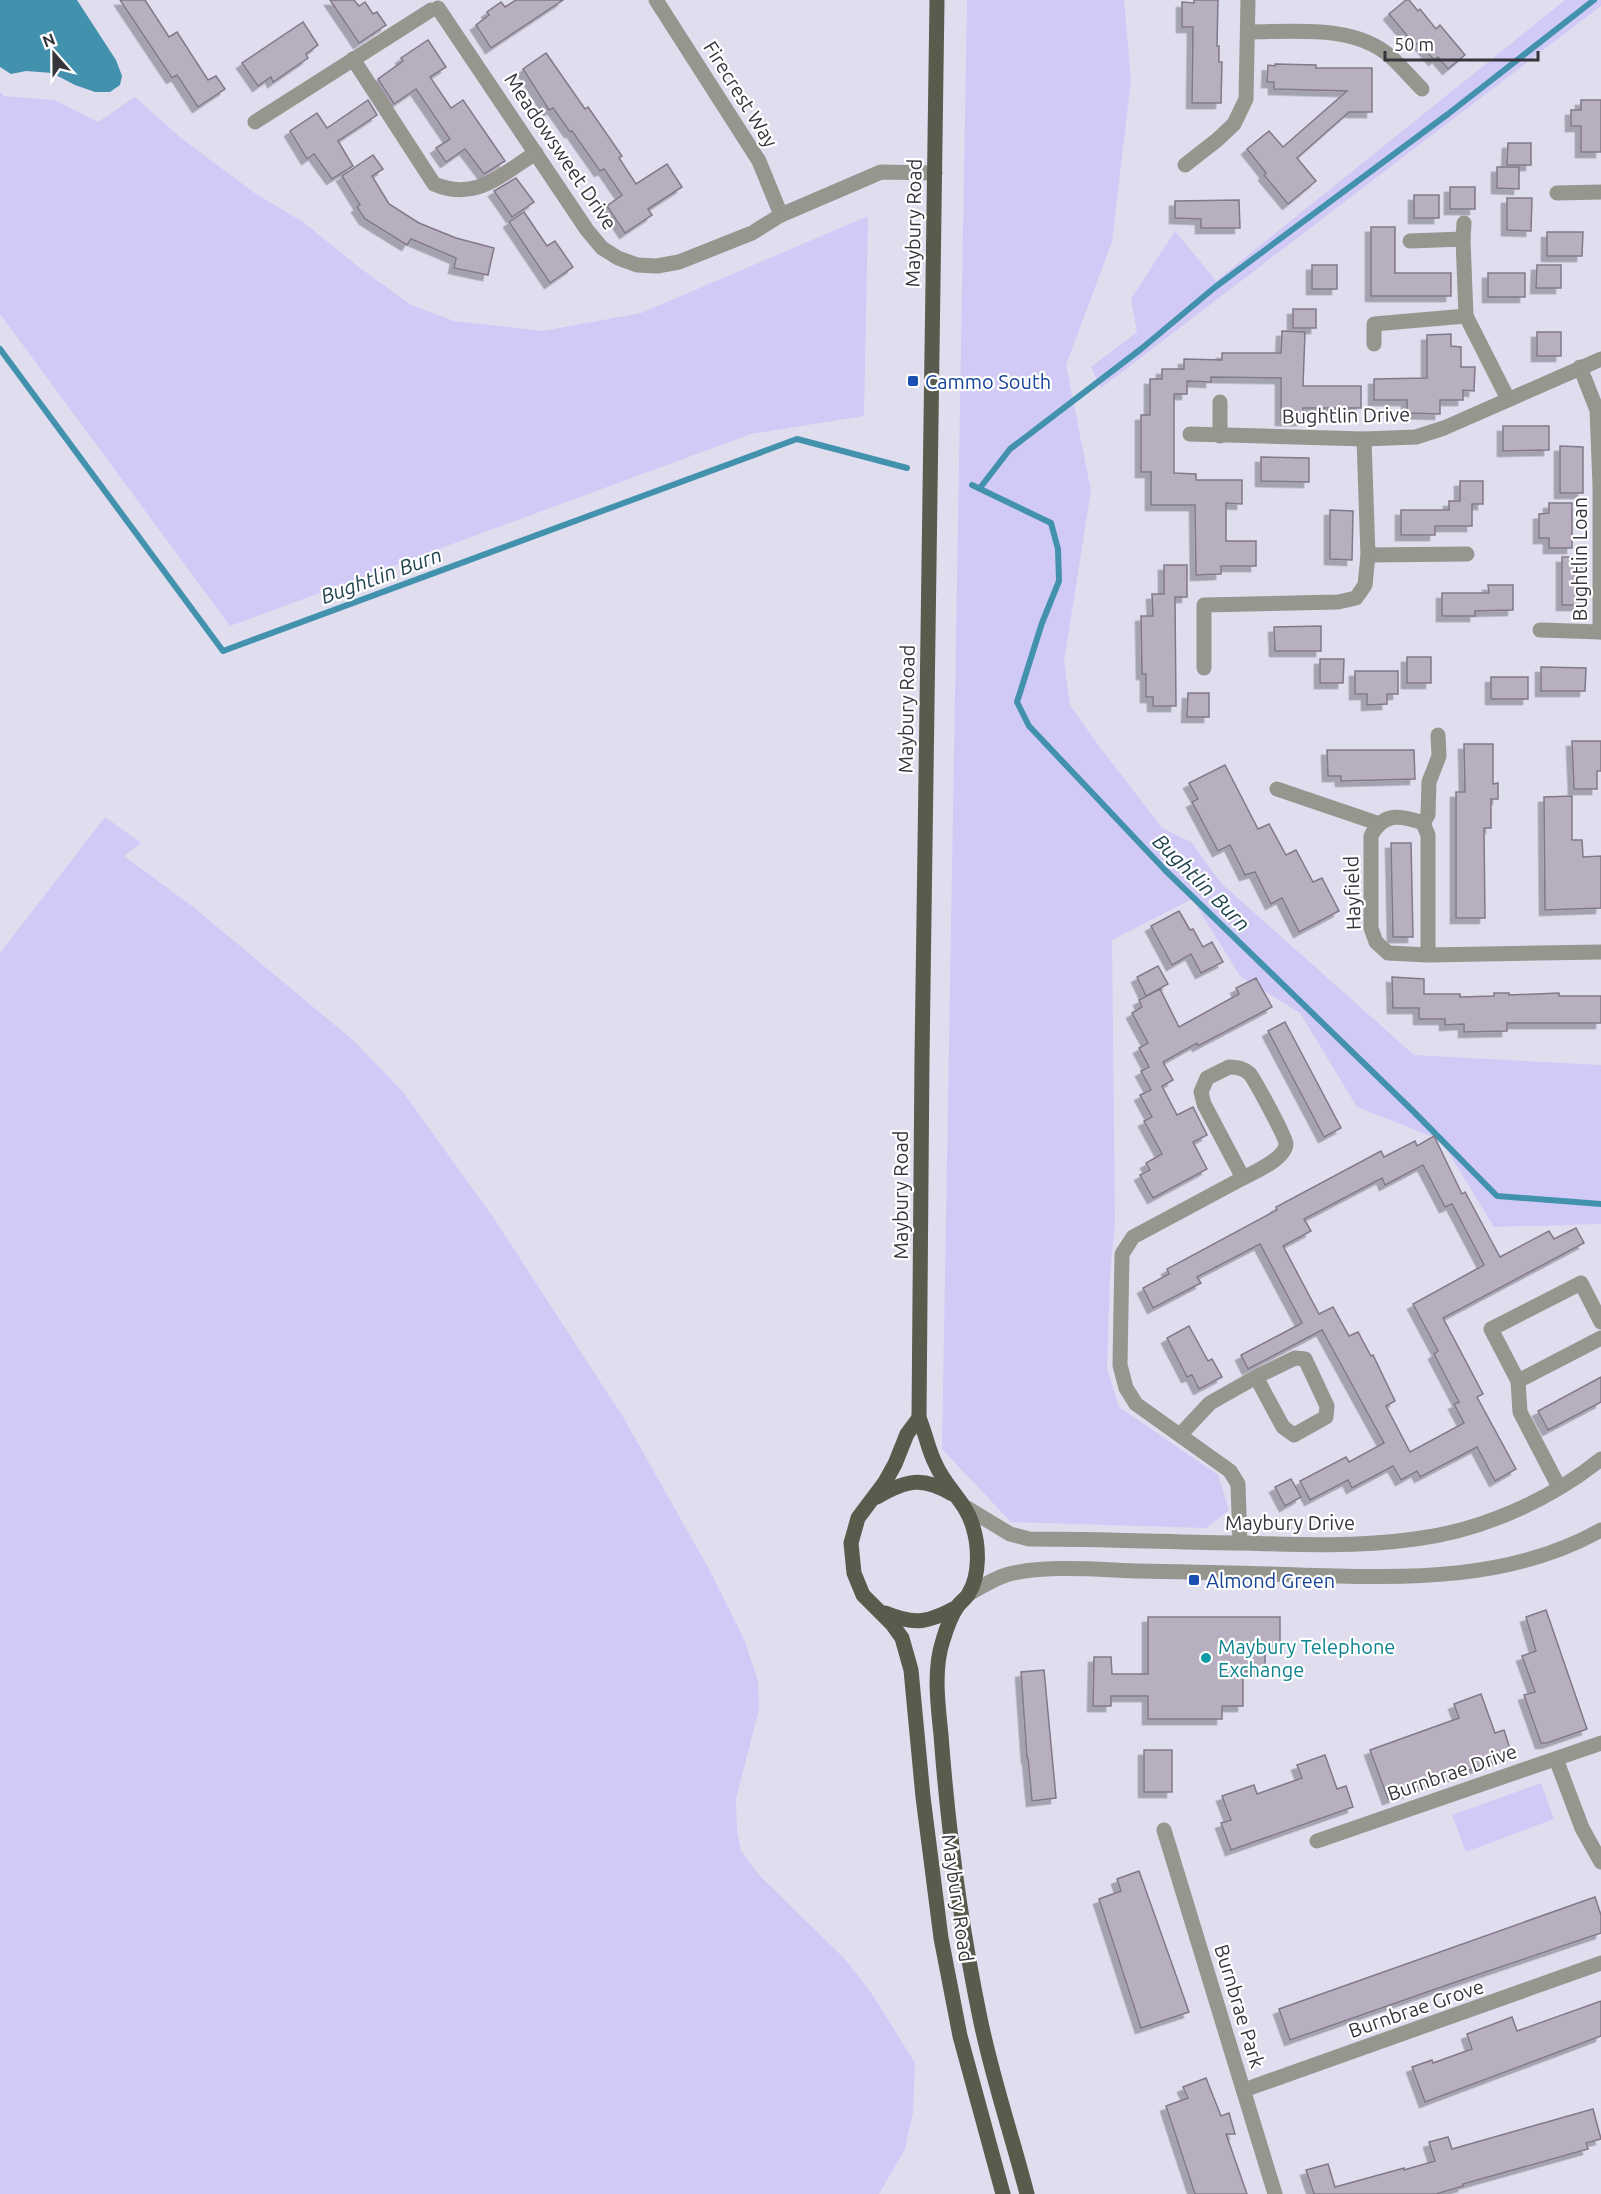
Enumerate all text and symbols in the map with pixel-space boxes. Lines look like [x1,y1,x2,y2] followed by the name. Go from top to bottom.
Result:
[24,24,84,84] north arrow
[1385,24,1538,62] scale bar
[40,29,57,51] text: N
[1394,34,1434,54] text: 50 m
[699,37,783,152] street label: Firecrest Way
[500,68,622,234] street label: Meadowsweet Drive
[900,158,926,288] street label: Maybury Road
[925,370,1051,393] place label: Cammo South
[906,374,920,388] marker: Cammo South
[1282,402,1410,428] street label: Bughtlin Drive
[1568,497,1591,621] street label: Bughtlin Loan
[317,542,445,608] water label: Bughtlin Burn
[893,644,919,774] street label: Maybury Road
[1148,828,1256,936] water label: Bughtlin Burn
[1339,855,1365,931] street label: Hayfield
[889,1131,912,1259] street label: Maybury Road
[1225,1511,1355,1534] street label: Maybury Drive
[1206,1569,1335,1592] place label: Almond Green
[1187,1573,1201,1587] marker: Almond Green
[1218,1635,1395,1681] place label: Maybury Telephone Exchange
[1199,1651,1213,1665] marker: Maybury Telephone Exchange
[1384,1739,1520,1805] street label: Burnbrae Drive
[938,1833,978,1963] street label: Maybury Road
[1210,1941,1270,2071] street label: Burnbrae Park
[1345,1974,1487,2042] street label: Burnbrae Grove

